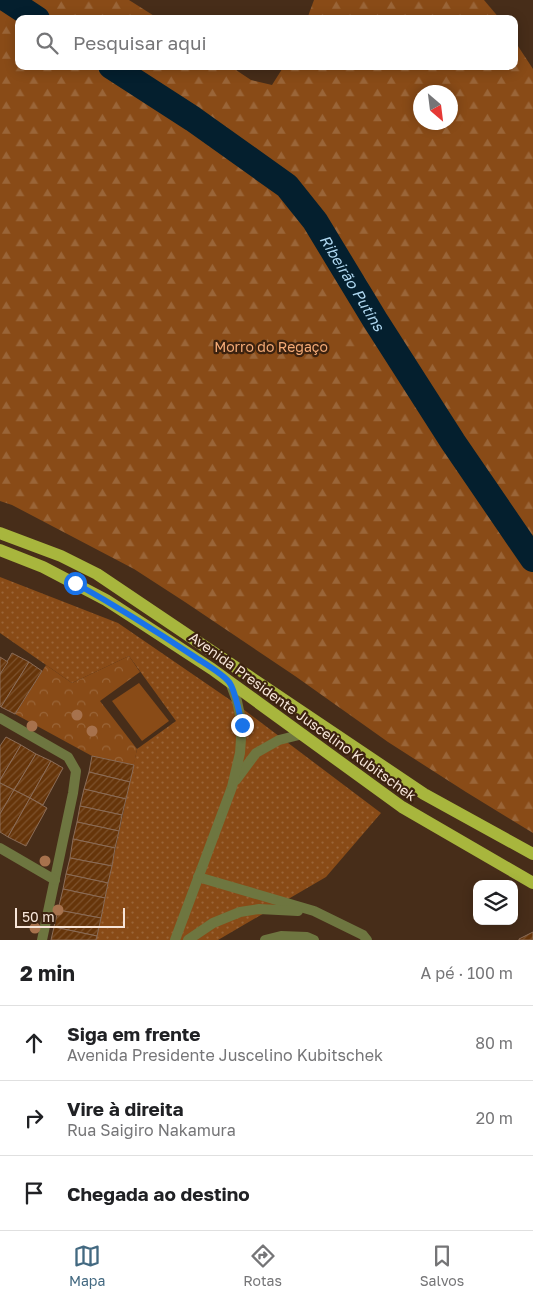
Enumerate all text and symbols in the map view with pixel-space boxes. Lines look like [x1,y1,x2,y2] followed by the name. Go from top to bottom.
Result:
[15,15,518,70] search box
[33,29,61,57] icon: search
[73,31,207,54] text: Pesquisar aqui
[413,85,458,130] north arrow
[316,231,389,335] water label: Ribeirão Putins
[214,338,328,355] park label: Morro do Regaço
[64,572,87,595] route start
[186,628,420,804] street label: Avenida Presidente Juscelino Kubitschek
[231,714,254,737] route end
[473,880,518,925] map controls
[473,880,518,925] button: layers
[15,905,125,928] scale bar
[22,908,55,925] text: 50 m
[20,960,75,986] text: 2 min
[421,963,513,983] text: A pé · 100 m
[67,1022,201,1045] text: Siga em frente
[20,1029,48,1057] icon: ahead
[475,1033,513,1053] text: 80 m
[67,1045,383,1065] text: Avenida Presidente Juscelino Kubitschek
[67,1097,184,1120] text: Vire à direita
[20,1104,48,1132] icon: right
[476,1108,513,1128] text: 20 m
[67,1120,236,1140] text: Rua Saigiro Nakamura
[20,1179,48,1207] icon: arrive
[67,1182,250,1205] text: Chegada ao destino
[69,1242,105,1289] tab: Mapa
[243,1242,282,1289] tab: Rotas
[420,1242,464,1289] tab: Salvos

